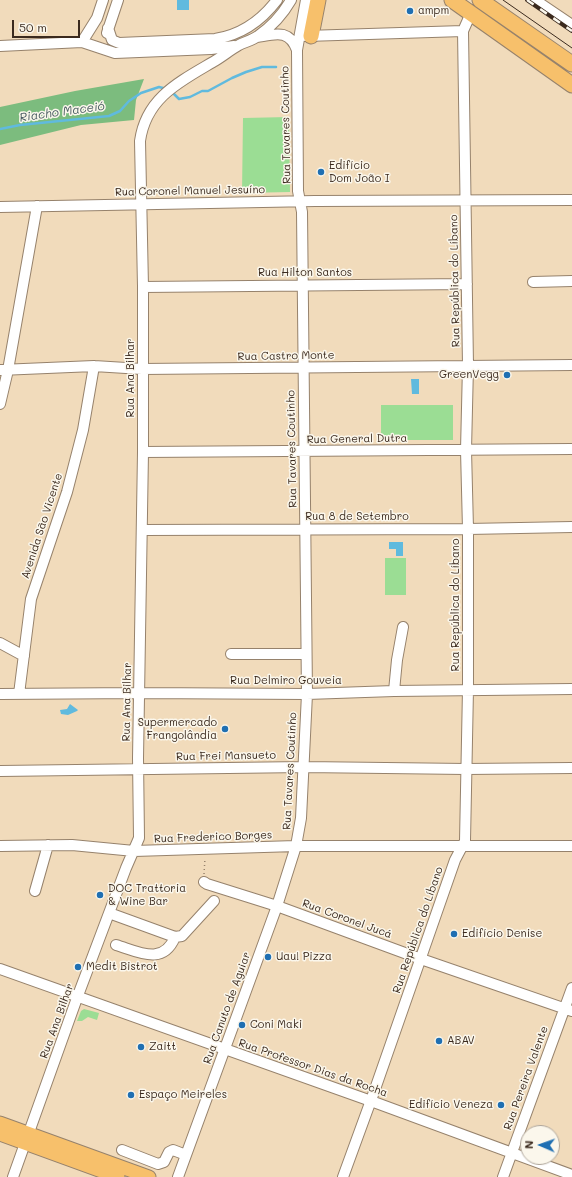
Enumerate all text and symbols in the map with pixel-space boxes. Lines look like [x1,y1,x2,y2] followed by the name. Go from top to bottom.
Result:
[418,4,449,18] place label: ampm
[405,6,415,16] marker: ampm
[14,12,82,38] scale bar
[19,19,47,35] text: 50 m
[278,66,294,184] street label: Rua Tavares Coutinho
[18,99,106,125] water label: Riacho Maceió
[329,159,390,185] place label: Edifício Dom João I
[316,167,326,177] marker: Edifício Dom João I
[115,183,265,199] street label: Rua Coronel Manuel Jesuíno
[447,214,463,348] street label: Rua República do Líbano
[258,266,352,280] street label: Rua Hilton Santos
[124,338,138,418] street label: Rua Ana Bilhar
[237,349,335,363] street label: Rua Castro Monte
[439,368,499,382] place label: GreenVegg
[502,370,512,380] marker: GreenVegg
[284,390,300,508] street label: Rua Tavares Coutinho
[307,432,407,446] street label: Rua General Dutra
[19,471,65,581] street label: Avenida São Vicente
[305,510,409,524] street label: Rua 8 de Setembro
[449,539,463,671] street label: Rua República do Líbano
[120,662,134,742] street label: Rua Ana Bilhar
[230,674,342,688] street label: Rua Delmiro Gouveia
[280,712,300,830] street label: Rua Tavares Coutinho
[138,716,217,742] place label: Supermercado Frangolândia
[220,724,230,734] marker: Supermercado Frangolândia
[176,749,276,763] street label: Rua Frei Mansueto
[154,828,272,846] street label: Rua Frederico Borges
[390,865,446,995] street label: Rua República do Líbano
[108,882,186,908] place label: DOC Trattoria & Wine Bar
[95,890,105,900] marker: DOC Trattoria & Wine Bar
[300,897,394,941] street label: Rua Coronel Jucá
[462,927,542,941] place label: Edifício Denise
[449,929,459,939] marker: Edifício Denise
[201,950,253,1066] street label: Rua Canuto de Aguiar
[276,950,332,964] place label: Uau! Pizza
[263,952,273,962] marker: Uau! Pizza
[86,960,158,974] place label: Medit Bistrot
[73,962,83,972] marker: Medit Bistrot
[37,982,77,1060] street label: Rua Ana Bilhar
[250,1018,302,1032] place label: Coni Maki
[237,1020,247,1030] marker: Coni Maki
[501,1024,551,1132] street label: Rua Pereira Valente
[447,1034,474,1048] place label: ABAV
[237,1036,389,1100] street label: Rua Professor Dias da Rocha
[434,1036,444,1046] marker: ABAV
[149,1040,176,1054] place label: Zaitt
[136,1042,146,1052] marker: Zaitt
[139,1088,227,1102] place label: Espaço Meireles
[126,1090,136,1100] marker: Espaço Meireles
[409,1098,493,1112] place label: Edifício Veneza
[496,1100,506,1110] marker: Edifício Veneza
[520,1125,560,1165] north arrow
[521,1140,536,1149] text: N

